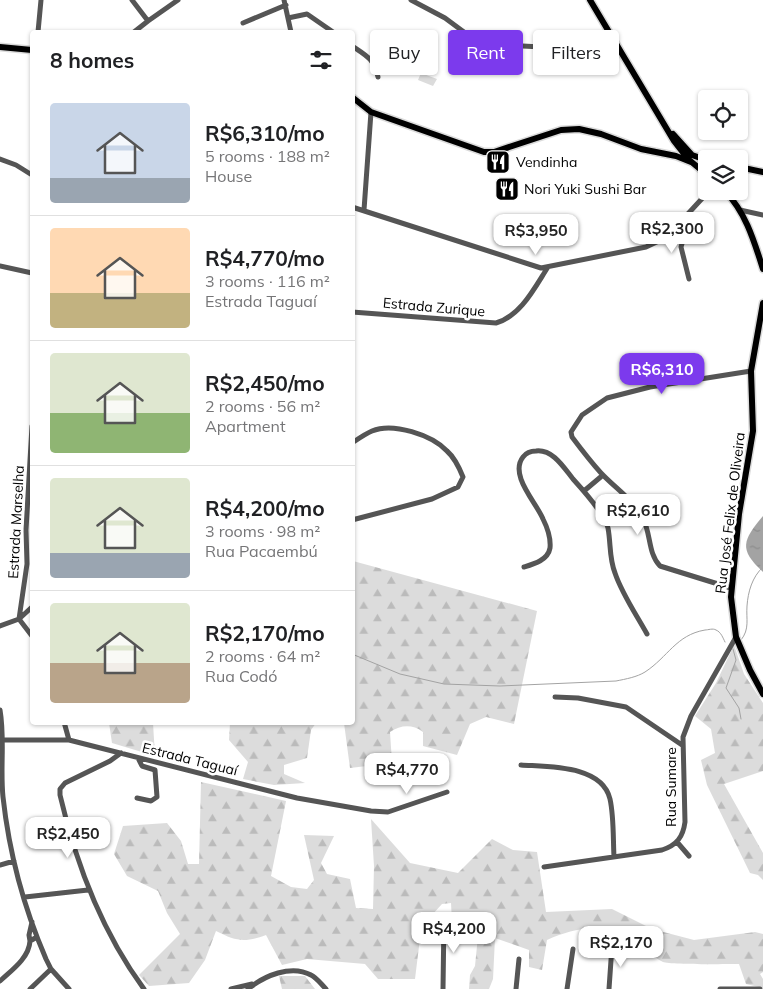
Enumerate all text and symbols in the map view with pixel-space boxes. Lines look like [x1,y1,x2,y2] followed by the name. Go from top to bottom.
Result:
[370,30,438,75] chip: Buy
[448,30,523,75] chip: Rent
[533,30,619,75] chip: Filters
[307,46,335,74] icon: filters
[50,47,134,73] text: 8 homes
[698,90,748,200] map controls
[698,90,748,140] button: locate
[205,120,325,146] text: R$6,310/mo
[90,123,150,183] icon: home
[205,146,330,166] text: 5 rooms · 188 m²
[485,149,511,175] restaurant icon: Vendinha
[698,150,748,200] button: layers
[516,153,577,171] place label: Vendinha
[205,166,252,186] text: House
[494,176,520,202] restaurant icon: Nori Yuki Sushi Bar
[524,180,647,198] place label: Nori Yuki Sushi Bar
[626,212,718,254] pin: R$2,300
[490,214,582,256] pin: R$3,950
[640,218,704,238] text: R$2,300
[504,220,568,240] text: R$3,950
[205,245,325,271] text: R$4,770/mo
[90,248,150,308] icon: home
[205,271,330,291] text: 3 rooms · 116 m²
[205,291,317,311] text: Estrada Taguaí
[382,294,486,320] street label: Estrada Zurique
[616,352,708,395] pin: R$6,310
[630,359,694,379] text: R$6,310
[205,370,325,396] text: R$2,450/mo
[90,373,150,433] icon: home
[205,396,320,416] text: 2 rooms · 56 m²
[205,416,286,436] text: Apartment
[711,431,749,595] street label: Rua José Felix de Oliveira
[4,465,28,579] street label: Estrada Marselha
[592,494,684,536] pin: R$2,610
[205,495,325,521] text: R$4,200/mo
[90,498,150,558] icon: home
[606,500,670,520] text: R$2,610
[205,521,320,541] text: 3 rooms · 98 m²
[205,541,318,561] text: Rua Pacaembú
[205,620,325,646] text: R$2,170/mo
[90,623,150,683] icon: home
[205,646,320,666] text: 2 rooms · 64 m²
[205,666,277,686] text: Rua Codó
[140,738,240,780] street label: Estrada Taguaí
[662,747,680,827] street label: Rua Sumare
[361,752,453,795] pin: R$4,770
[375,759,439,779] text: R$4,770
[22,816,114,859] pin: R$2,450
[36,823,100,843] text: R$2,450
[408,912,500,954] pin: R$4,200
[422,918,486,938] text: R$4,200
[575,926,667,968] pin: R$2,170
[589,932,653,952] text: R$2,170

